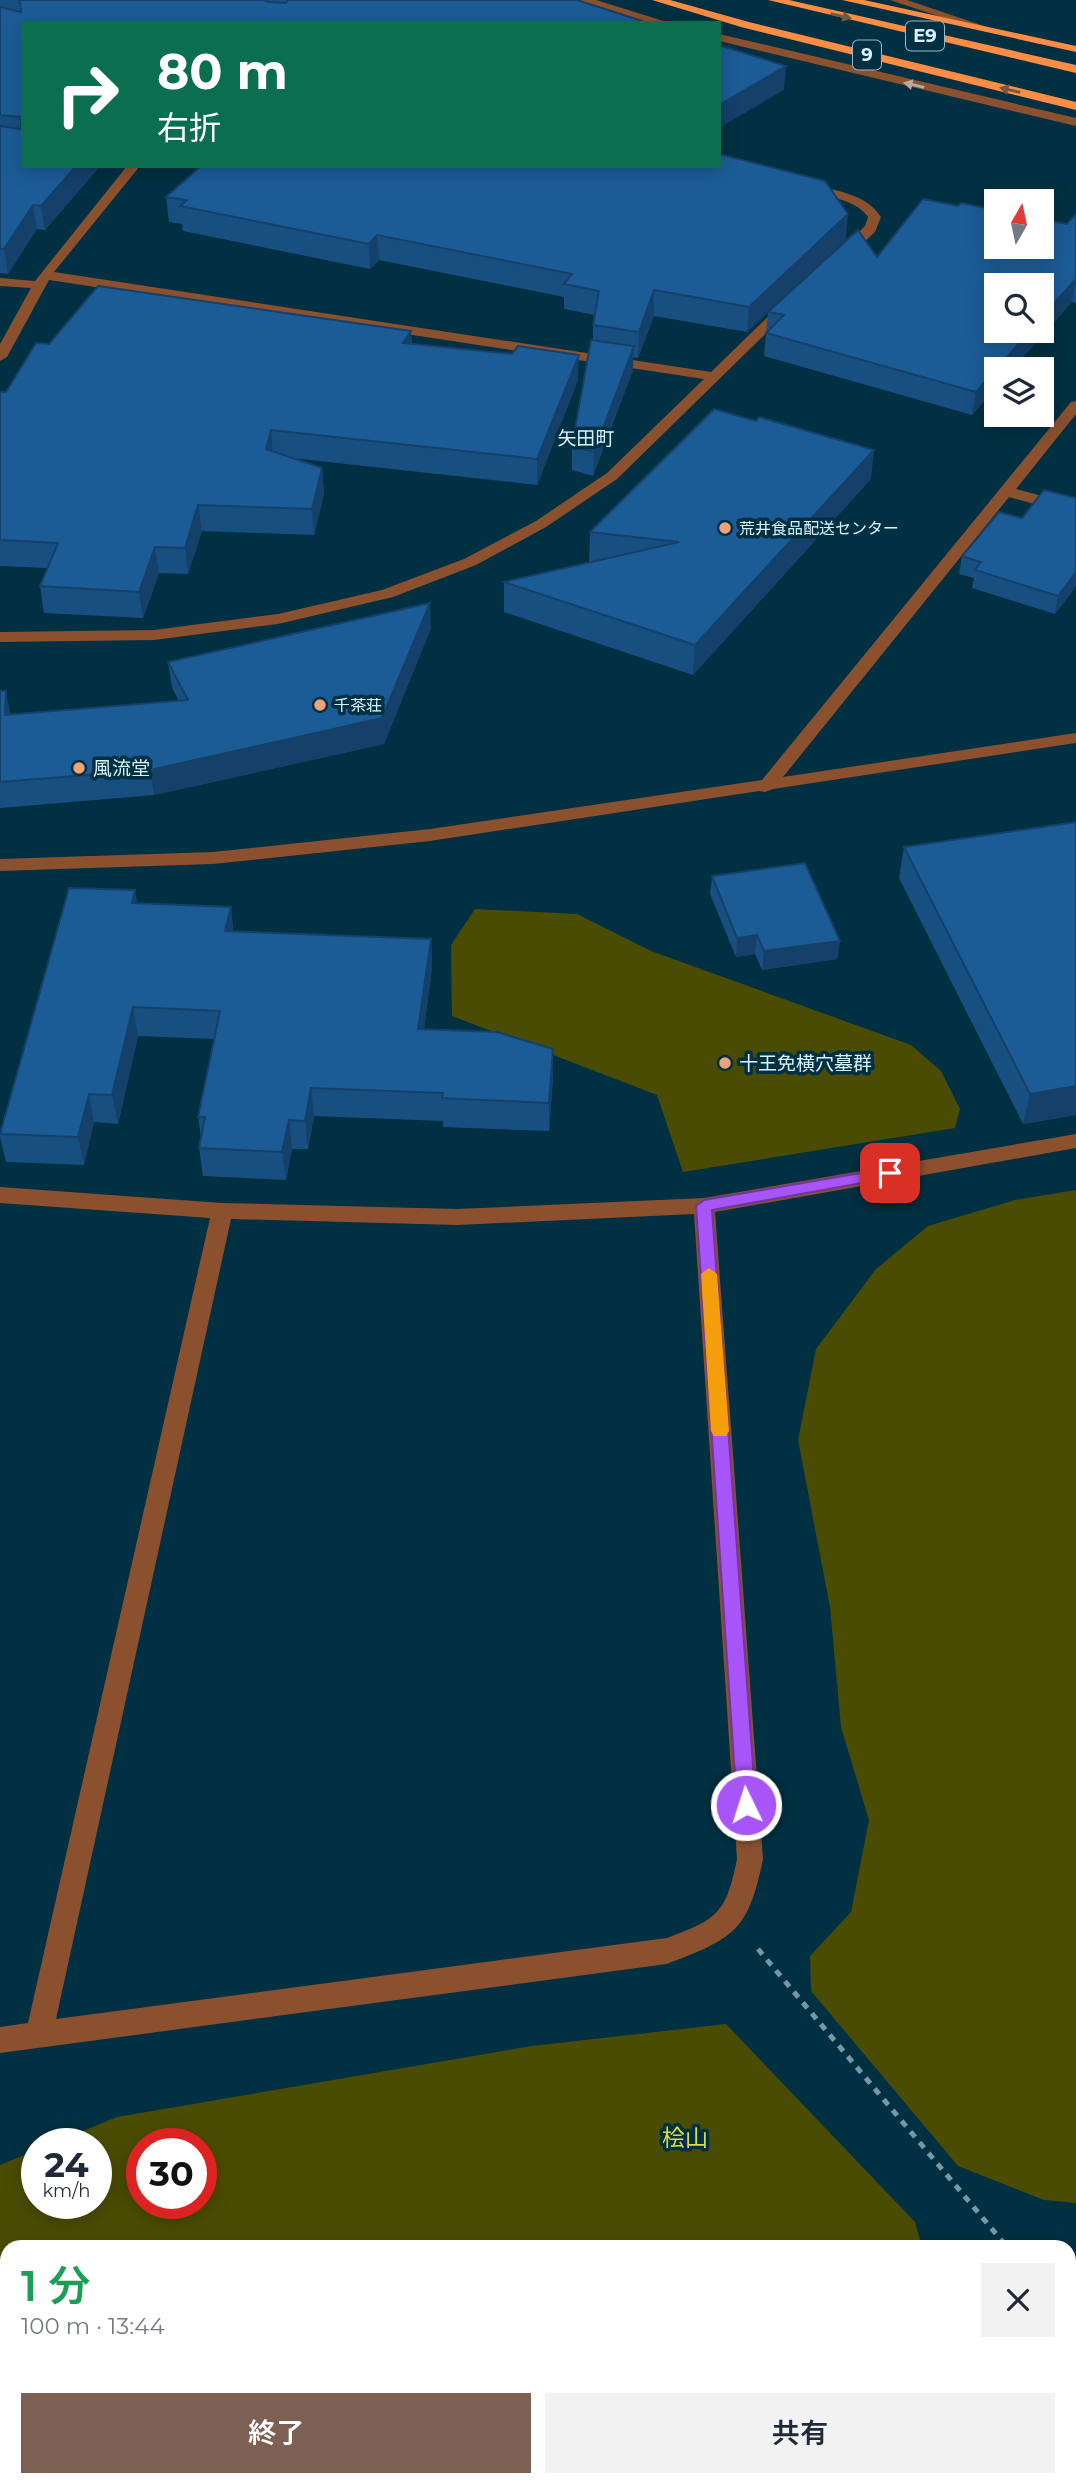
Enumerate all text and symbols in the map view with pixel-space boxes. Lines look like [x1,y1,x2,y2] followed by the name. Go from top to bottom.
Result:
[830,11,852,22] one-way arrow
[906,22,944,51] road number: E9
[853,40,881,70] road number: 9
[157,42,288,101] text: 80 m
[42,49,133,140] icon: right
[903,79,925,90] one-way arrow
[999,84,1021,95] one-way arrow
[157,108,221,147] text: 右折
[984,189,1054,259] north arrow
[984,189,1054,427] map controls
[984,273,1054,343] button: search
[984,357,1054,427] button: layers
[557,427,615,450] district label: 矢田町
[739,519,899,538] place label: 荒井食品配送センター
[717,520,733,536] marker: 荒井食品配送センター
[334,696,382,715] place label: 千茶荘
[312,697,328,713] marker: 千茶荘
[93,757,150,780] place label: 風流堂
[71,760,87,776] marker: 風流堂
[739,1052,872,1075] place label: 十王免横穴墓群
[717,1055,733,1071] marker: 十王免横穴墓群
[860,1143,920,1203] pin
[871,1154,909,1192] icon: arrive
[709,1768,783,1842] position arrow
[662,2124,708,2152] park label: 桧山
[126,2128,217,2219] speed limit sign: 30
[44,2143,89,2186] text: 24
[42,2180,91,2202] text: km/h
[21,2260,91,2312] text: 1 分
[981,2263,1055,2337] button: close
[21,2312,165,2340] text: 100 m · 13:44
[21,2393,531,2473] button: 終了
[545,2393,1055,2473] button: 共有

